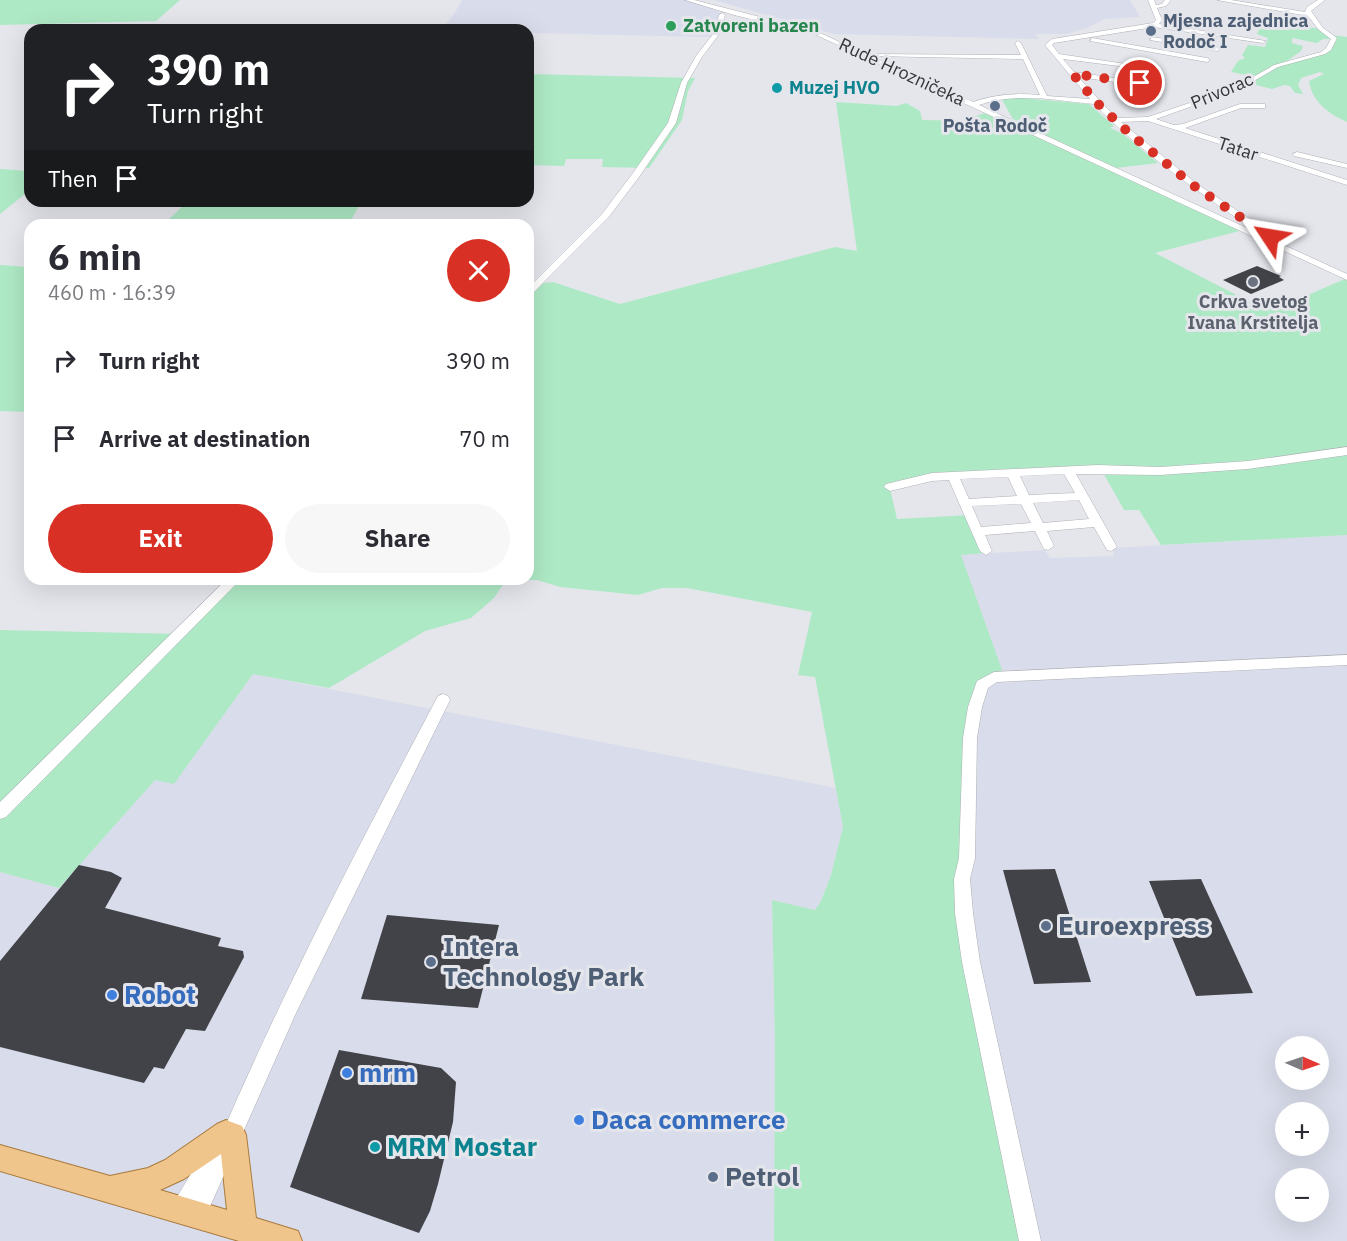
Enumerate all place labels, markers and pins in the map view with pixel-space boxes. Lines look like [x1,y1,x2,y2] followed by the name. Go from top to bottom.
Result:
[1163,9,1309,53] place label: Mjesna zajednica Rodoč I
[683,14,819,37] place label: Zatvoreni bazen
[664,19,678,33] marker: Zatvoreni bazen
[1144,24,1158,38] marker: Mjesna zajednica Rodoč I
[1114,57,1165,108] pin
[789,76,880,99] place label: Muzej HVO
[770,81,784,95] marker: Muzej HVO
[988,99,1002,113] marker: Pošta Rodoč
[943,114,1047,137] place label: Pošta Rodoč
[1246,275,1260,289] marker: Crkva svetog Ivana Krstitelja
[1187,290,1319,334] place label: Crkva svetog Ivana Krstitelja
[1058,908,1210,942] place label: Euroexpress
[1039,919,1053,933] marker: Euroexpress
[443,929,644,993] place label: Intera Technology Park
[424,955,438,969] marker: Intera Technology Park
[124,977,196,1011] place label: Robot
[105,988,119,1002] marker: Robot
[359,1055,416,1089] place label: mrm
[340,1066,354,1080] marker: mrm
[591,1102,786,1136] place label: Daca commerce
[572,1113,586,1127] marker: Daca commerce
[387,1129,537,1163] place label: MRM Mostar
[368,1140,382,1154] marker: MRM Mostar
[725,1159,799,1193] place label: Petrol
[706,1170,720,1184] marker: Petrol

